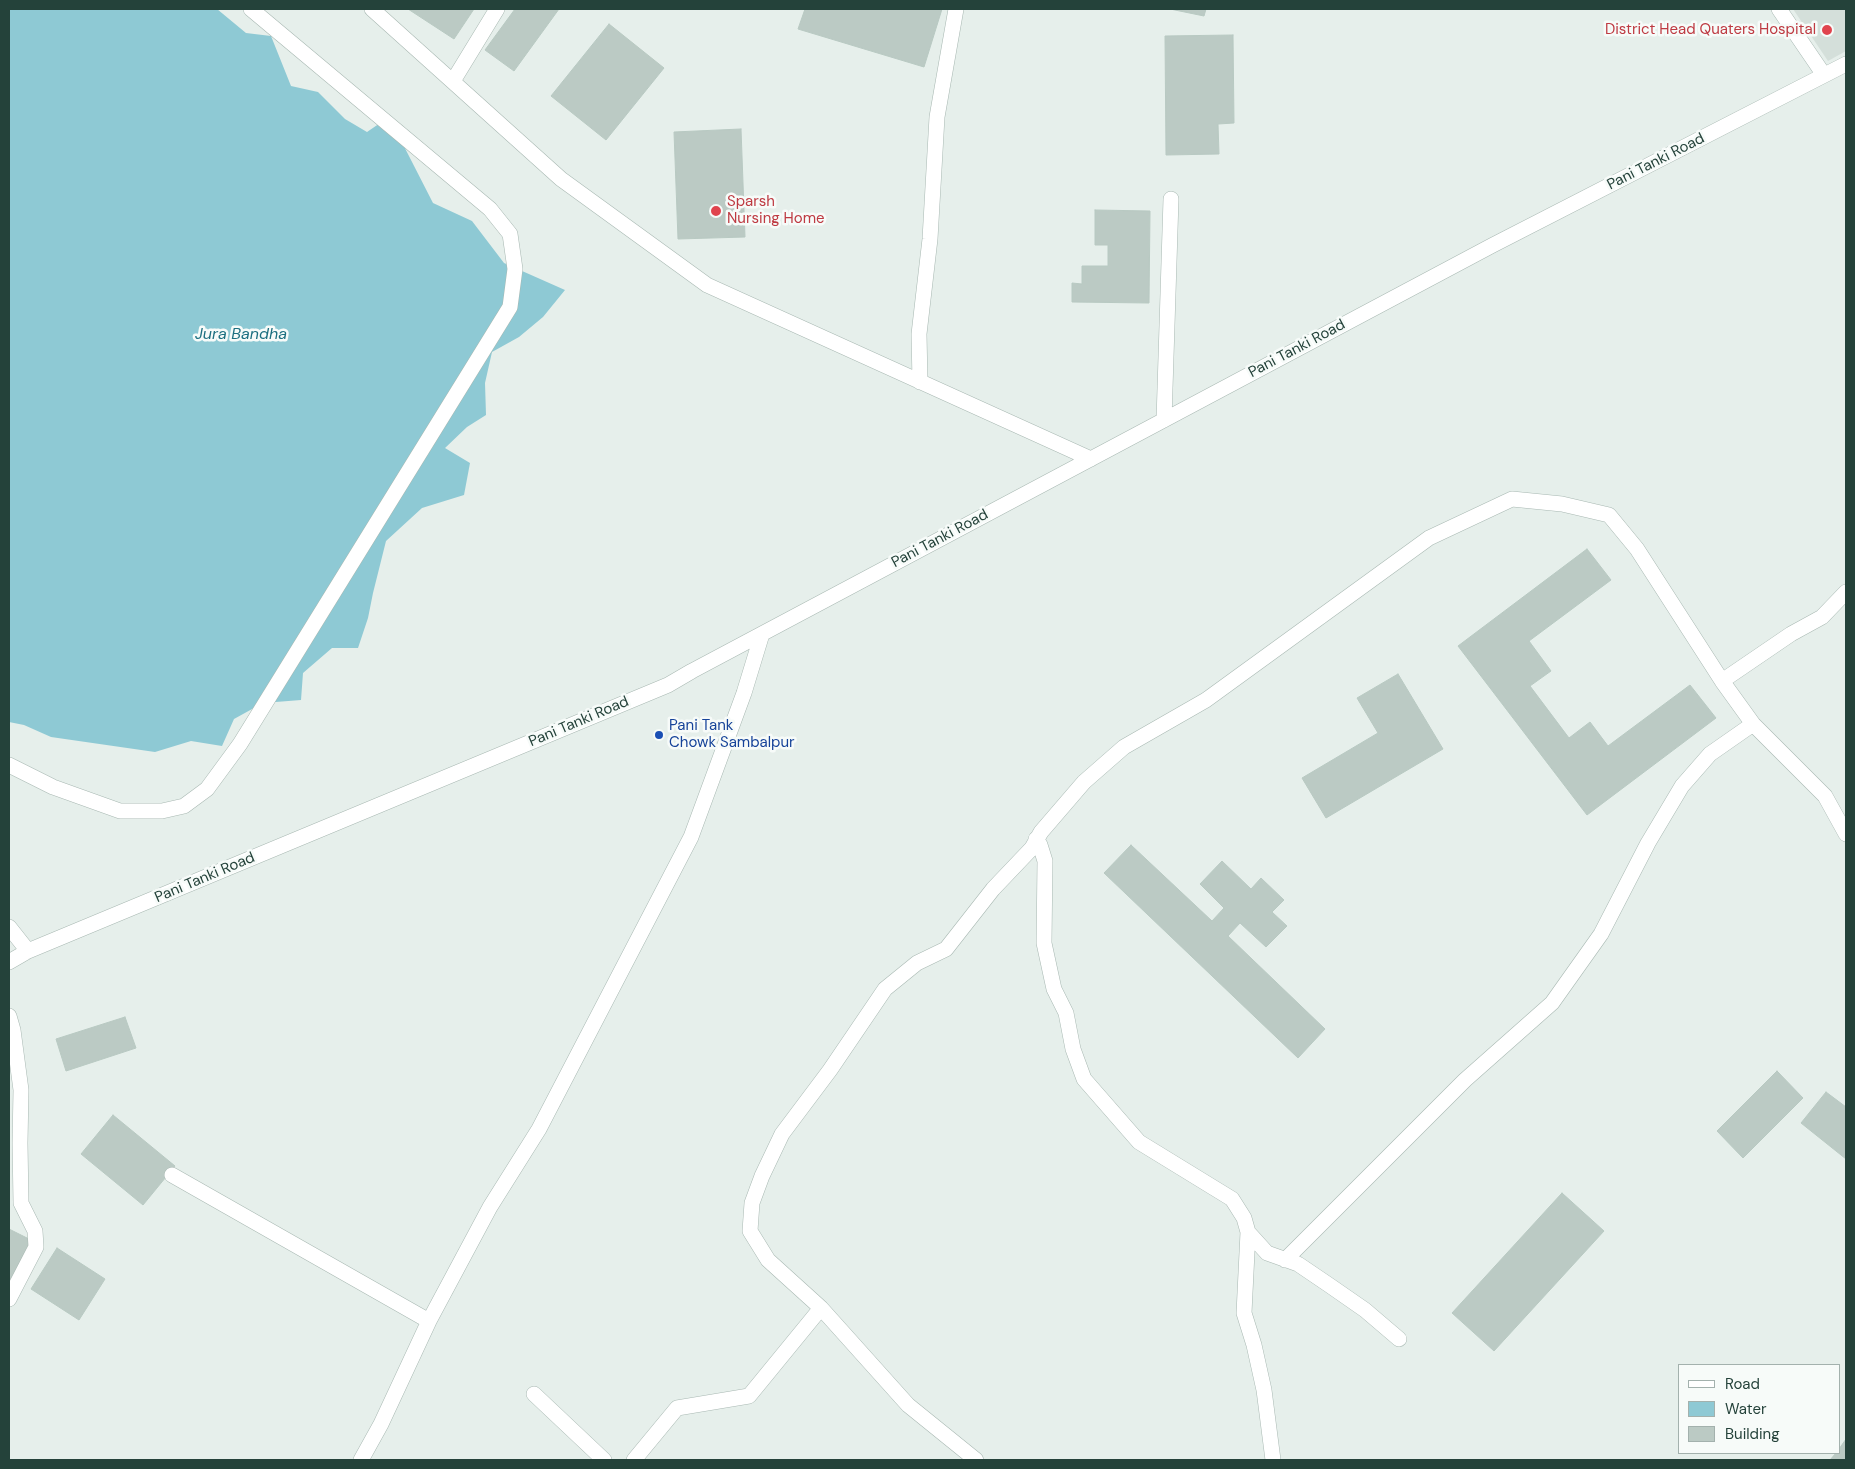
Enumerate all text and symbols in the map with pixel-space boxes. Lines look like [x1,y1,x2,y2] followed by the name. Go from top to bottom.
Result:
[1605,21,1816,39] place label: District Head Quaters Hospital
[1820,23,1834,37] marker: District Head Quaters Hospital
[1604,130,1708,194] street label: Pani Tanki Road
[727,193,825,228] place label: Sparsh Nursing Home
[709,204,723,218] marker: Sparsh Nursing Home
[1246,316,1348,382] street label: Pani Tanki Road
[195,325,287,345] water label: Jura Bandha
[889,506,991,572] street label: Pani Tanki Road
[526,693,632,751] street label: Pani Tanki Road
[669,717,795,752] place label: Pani Tank Chowk Sambalpur
[653,729,665,741] marker: Pani Tank Chowk Sambalpur
[152,849,258,907] street label: Pani Tanki Road
[1678,1364,1840,1454] legend
[1725,1374,1760,1394] text: Road
[1725,1399,1766,1419] text: Water
[1725,1424,1780,1444] text: Building

